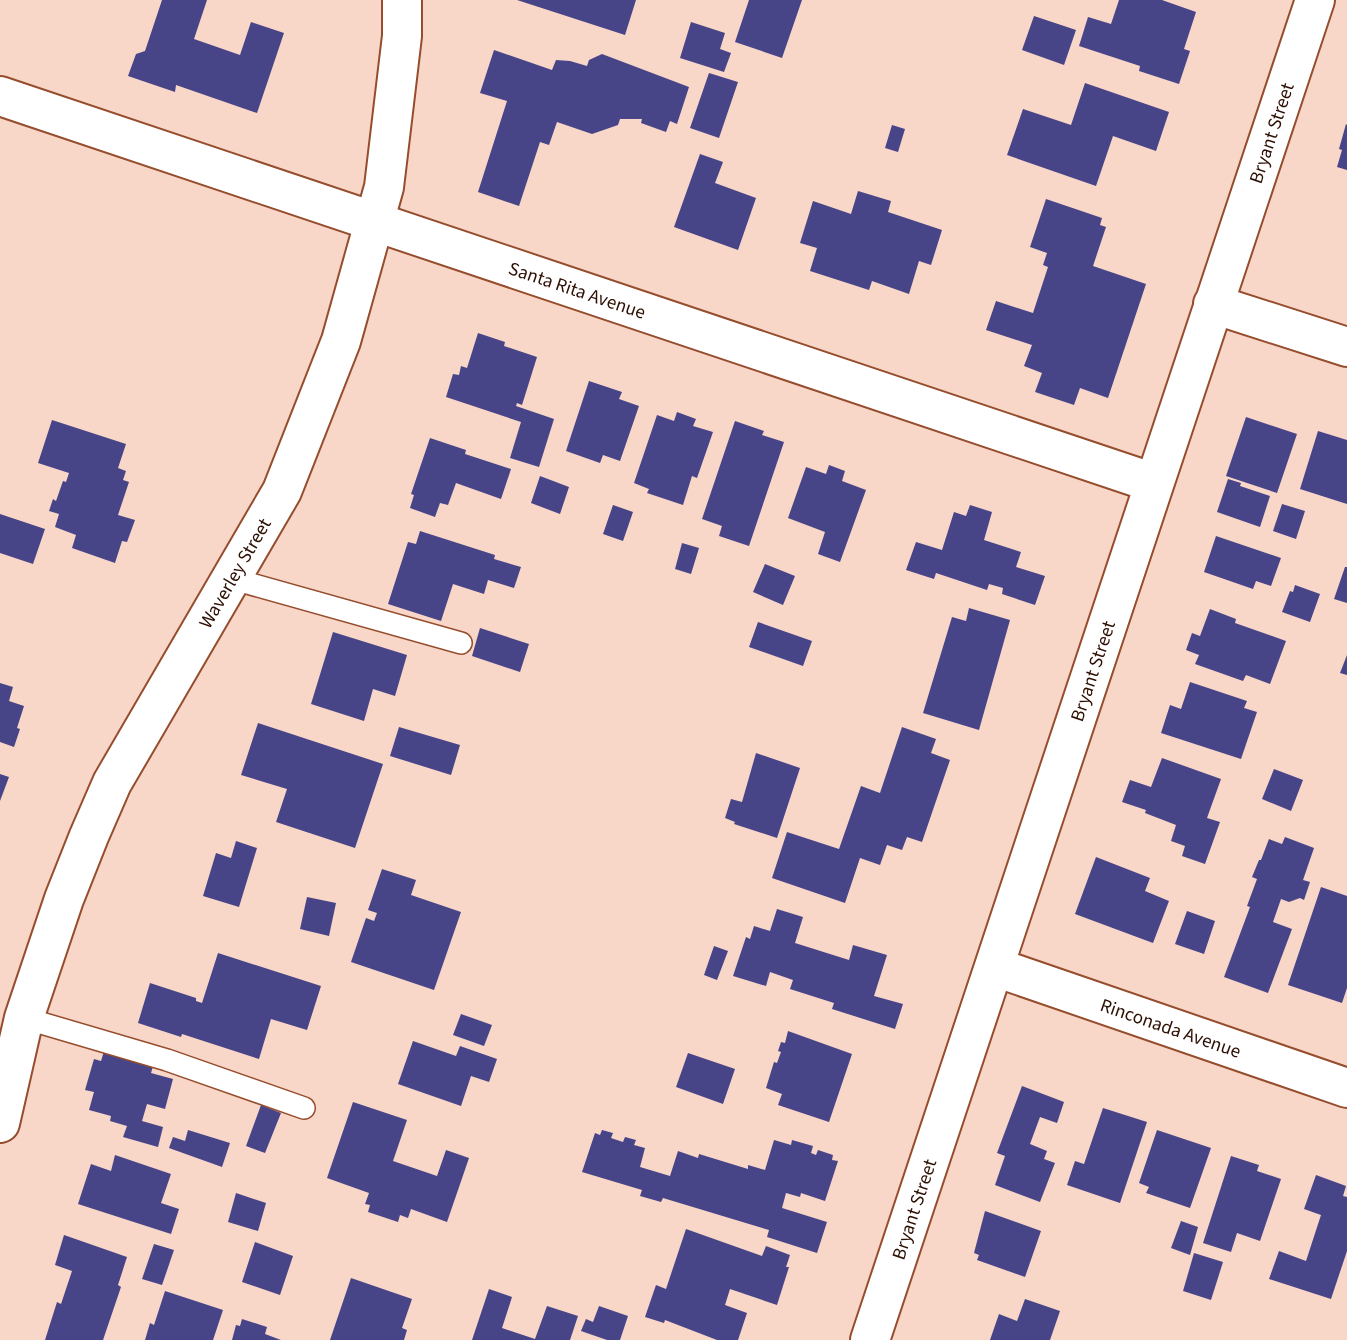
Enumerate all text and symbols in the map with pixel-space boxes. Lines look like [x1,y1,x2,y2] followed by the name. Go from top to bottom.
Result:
[1243,79,1302,187] street label: Bryant Street
[505,256,649,327] street label: Santa Rita Avenue
[193,513,279,634] street label: Waverley Street
[1064,617,1123,725] street label: Bryant Street
[1096,992,1244,1066] street label: Rinconada Avenue
[886,1155,944,1263] street label: Bryant Street

